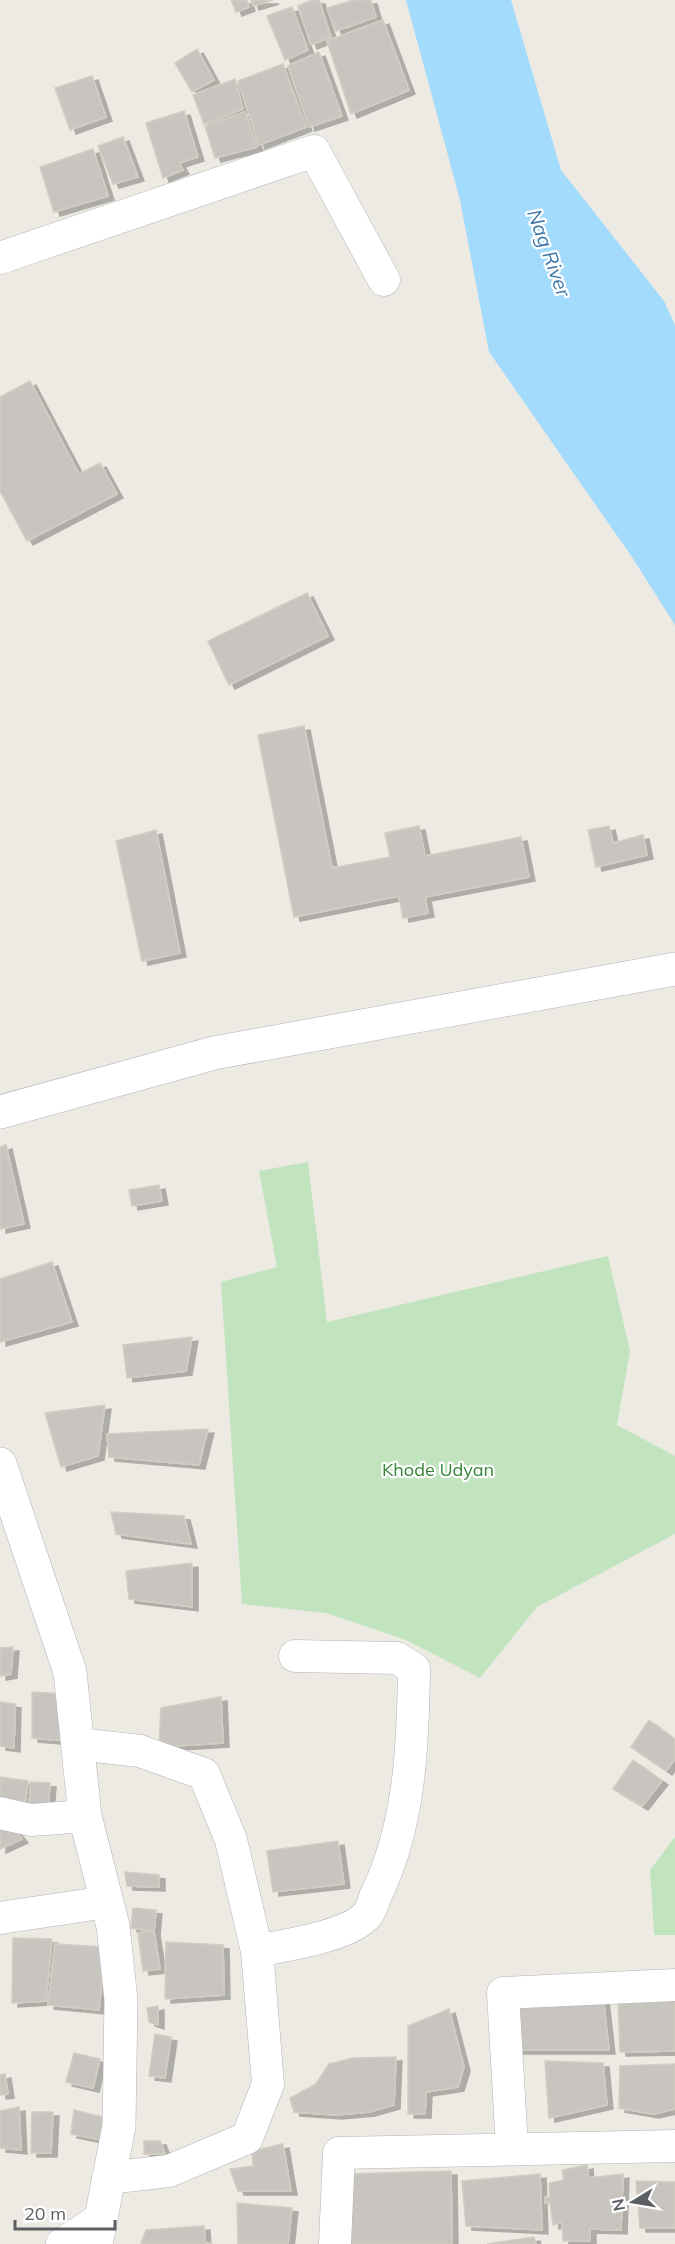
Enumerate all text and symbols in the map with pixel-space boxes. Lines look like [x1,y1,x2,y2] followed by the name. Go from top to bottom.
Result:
[522,206,577,301] water label: Nag River
[382,1458,494,1481] park label: Khode Udyan
[603,2172,663,2232] north arrow
[15,2193,116,2231] scale bar
[607,2197,629,2213] text: N
[24,2202,66,2225] text: 20 m

